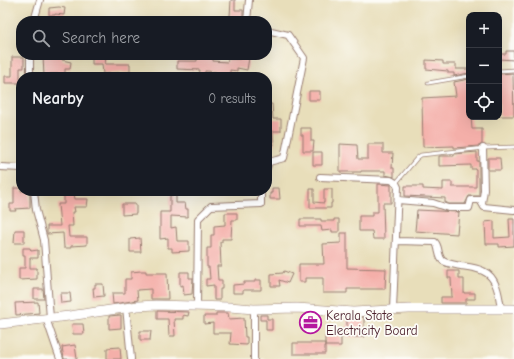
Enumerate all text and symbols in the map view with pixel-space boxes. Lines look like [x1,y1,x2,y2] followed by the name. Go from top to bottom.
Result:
[466,12,502,120] map controls
[466,12,502,48] button: +
[16,16,272,60] search box
[30,27,52,49] icon: search
[62,29,140,47] text: Search here
[466,48,502,84] button: −
[466,84,502,120] button: locate
[32,89,83,108] text: Nearby
[208,91,256,106] text: 0 results
[326,308,418,338] place label: Kerala State Electricity Board
[298,309,324,335] office icon: Kerala State Electricity Board

